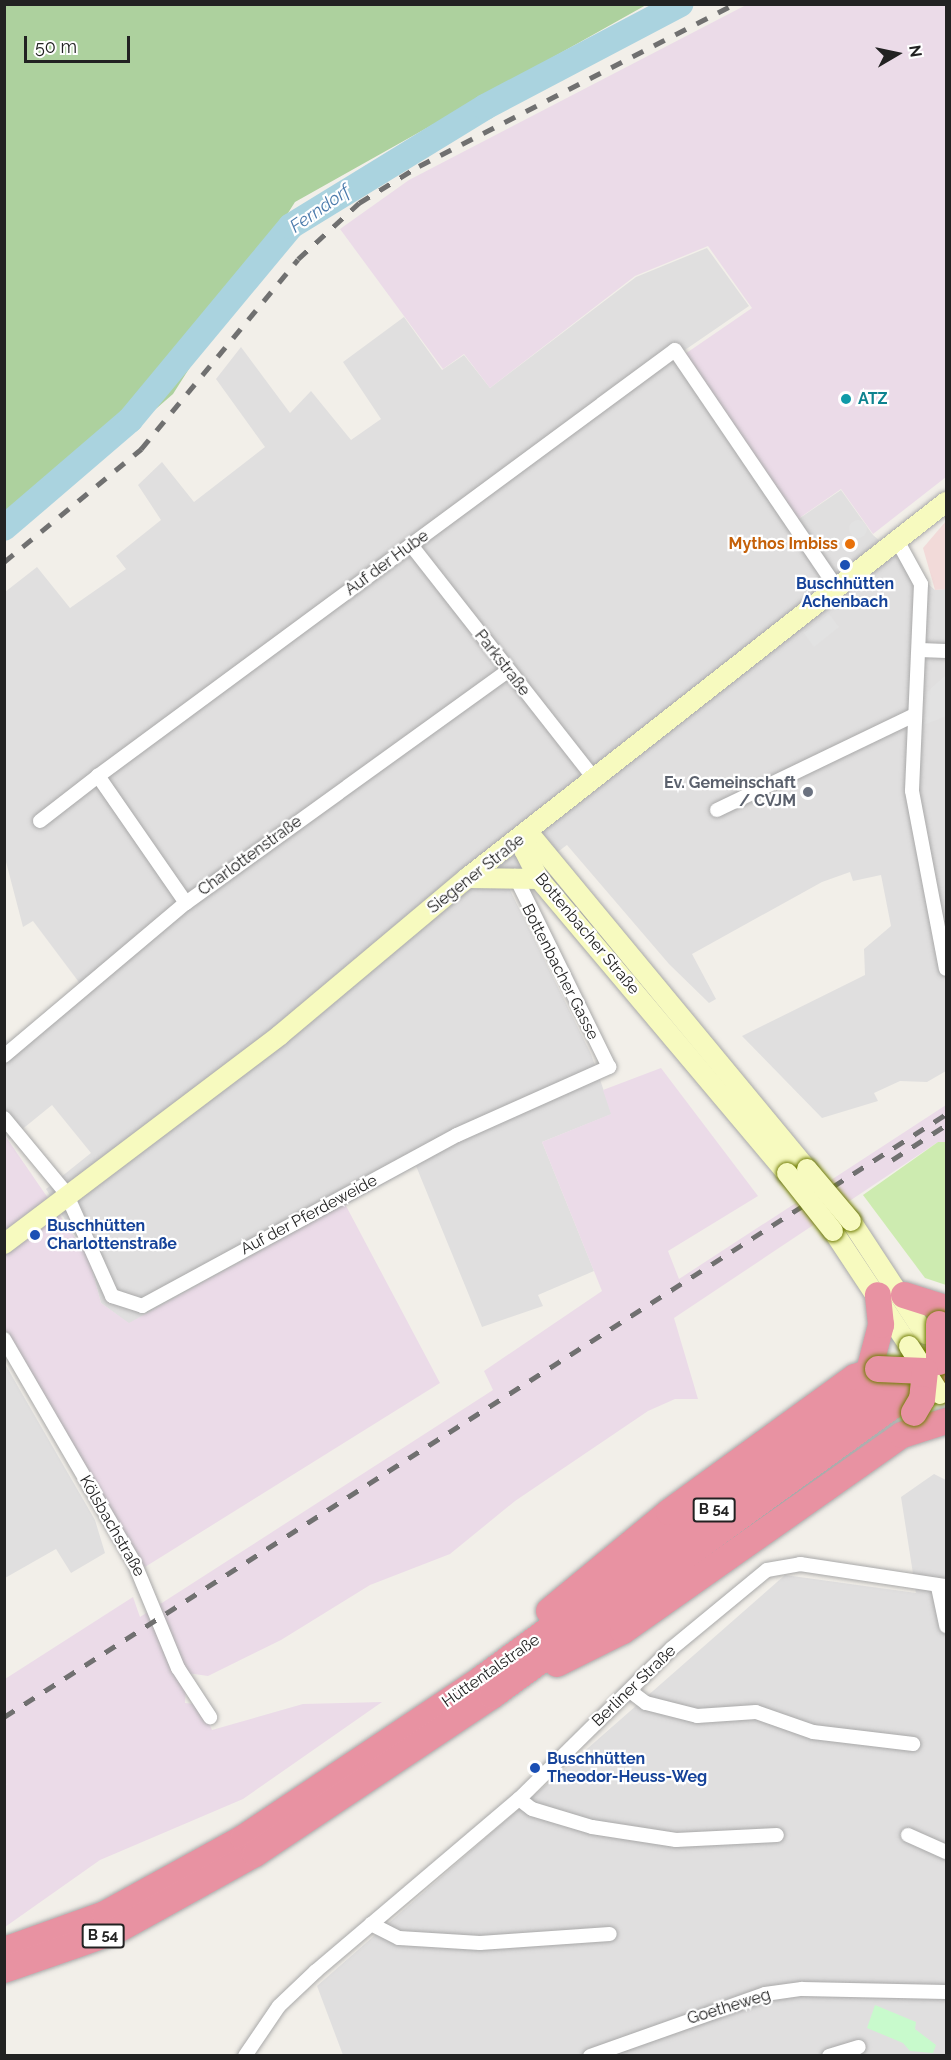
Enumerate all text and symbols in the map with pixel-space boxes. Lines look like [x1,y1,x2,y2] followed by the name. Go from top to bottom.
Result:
[27,24,134,62] scale bar
[867,24,927,84] north arrow
[35,36,77,57] text: 50 m
[905,44,926,59] text: N
[286,180,354,238] water label: Ferndorf
[858,389,888,409] place label: ATZ
[839,392,853,406] marker: ATZ
[341,526,433,600] street label: Auf der Hube
[729,534,838,554] place label: Mythos Imbiss
[843,537,857,551] marker: Mythos Imbiss
[838,558,852,572] marker: Buschhütten Achenbach
[796,574,894,612] place label: Buschhütten Achenbach
[470,626,534,700] street label: Parkstraße
[664,773,796,811] place label: Ev. Gemeinschaft / CVJM
[801,785,815,799] marker: Ev. Gemeinschaft / CVJM
[194,812,306,900] street label: Charlottenstraße
[424,830,528,918] street label: Siegener Straße
[531,869,643,999] street label: Bottenbacher Straße
[517,901,603,1043] street label: Bottenbacher Gasse
[237,1171,381,1259] street label: Auf der Pferdeweide
[47,1216,177,1254] place label: Buschhütten Charlottenstraße
[28,1228,42,1242] marker: Buschhütten Charlottenstraße
[75,1472,149,1580] street label: Kölsbachstraße
[692,1498,736,1522] road number: B 54
[439,1630,543,1712] street label: Hüttentalstraße
[588,1641,680,1731] street label: Berliner Straße
[547,1749,707,1787] place label: Buschhütten Theodor-Heuss-Weg
[528,1761,542,1775] marker: Buschhütten Theodor-Heuss-Weg
[80,1924,126,1948] road number: B 54
[685,1985,773,2029] street label: Goetheweg

